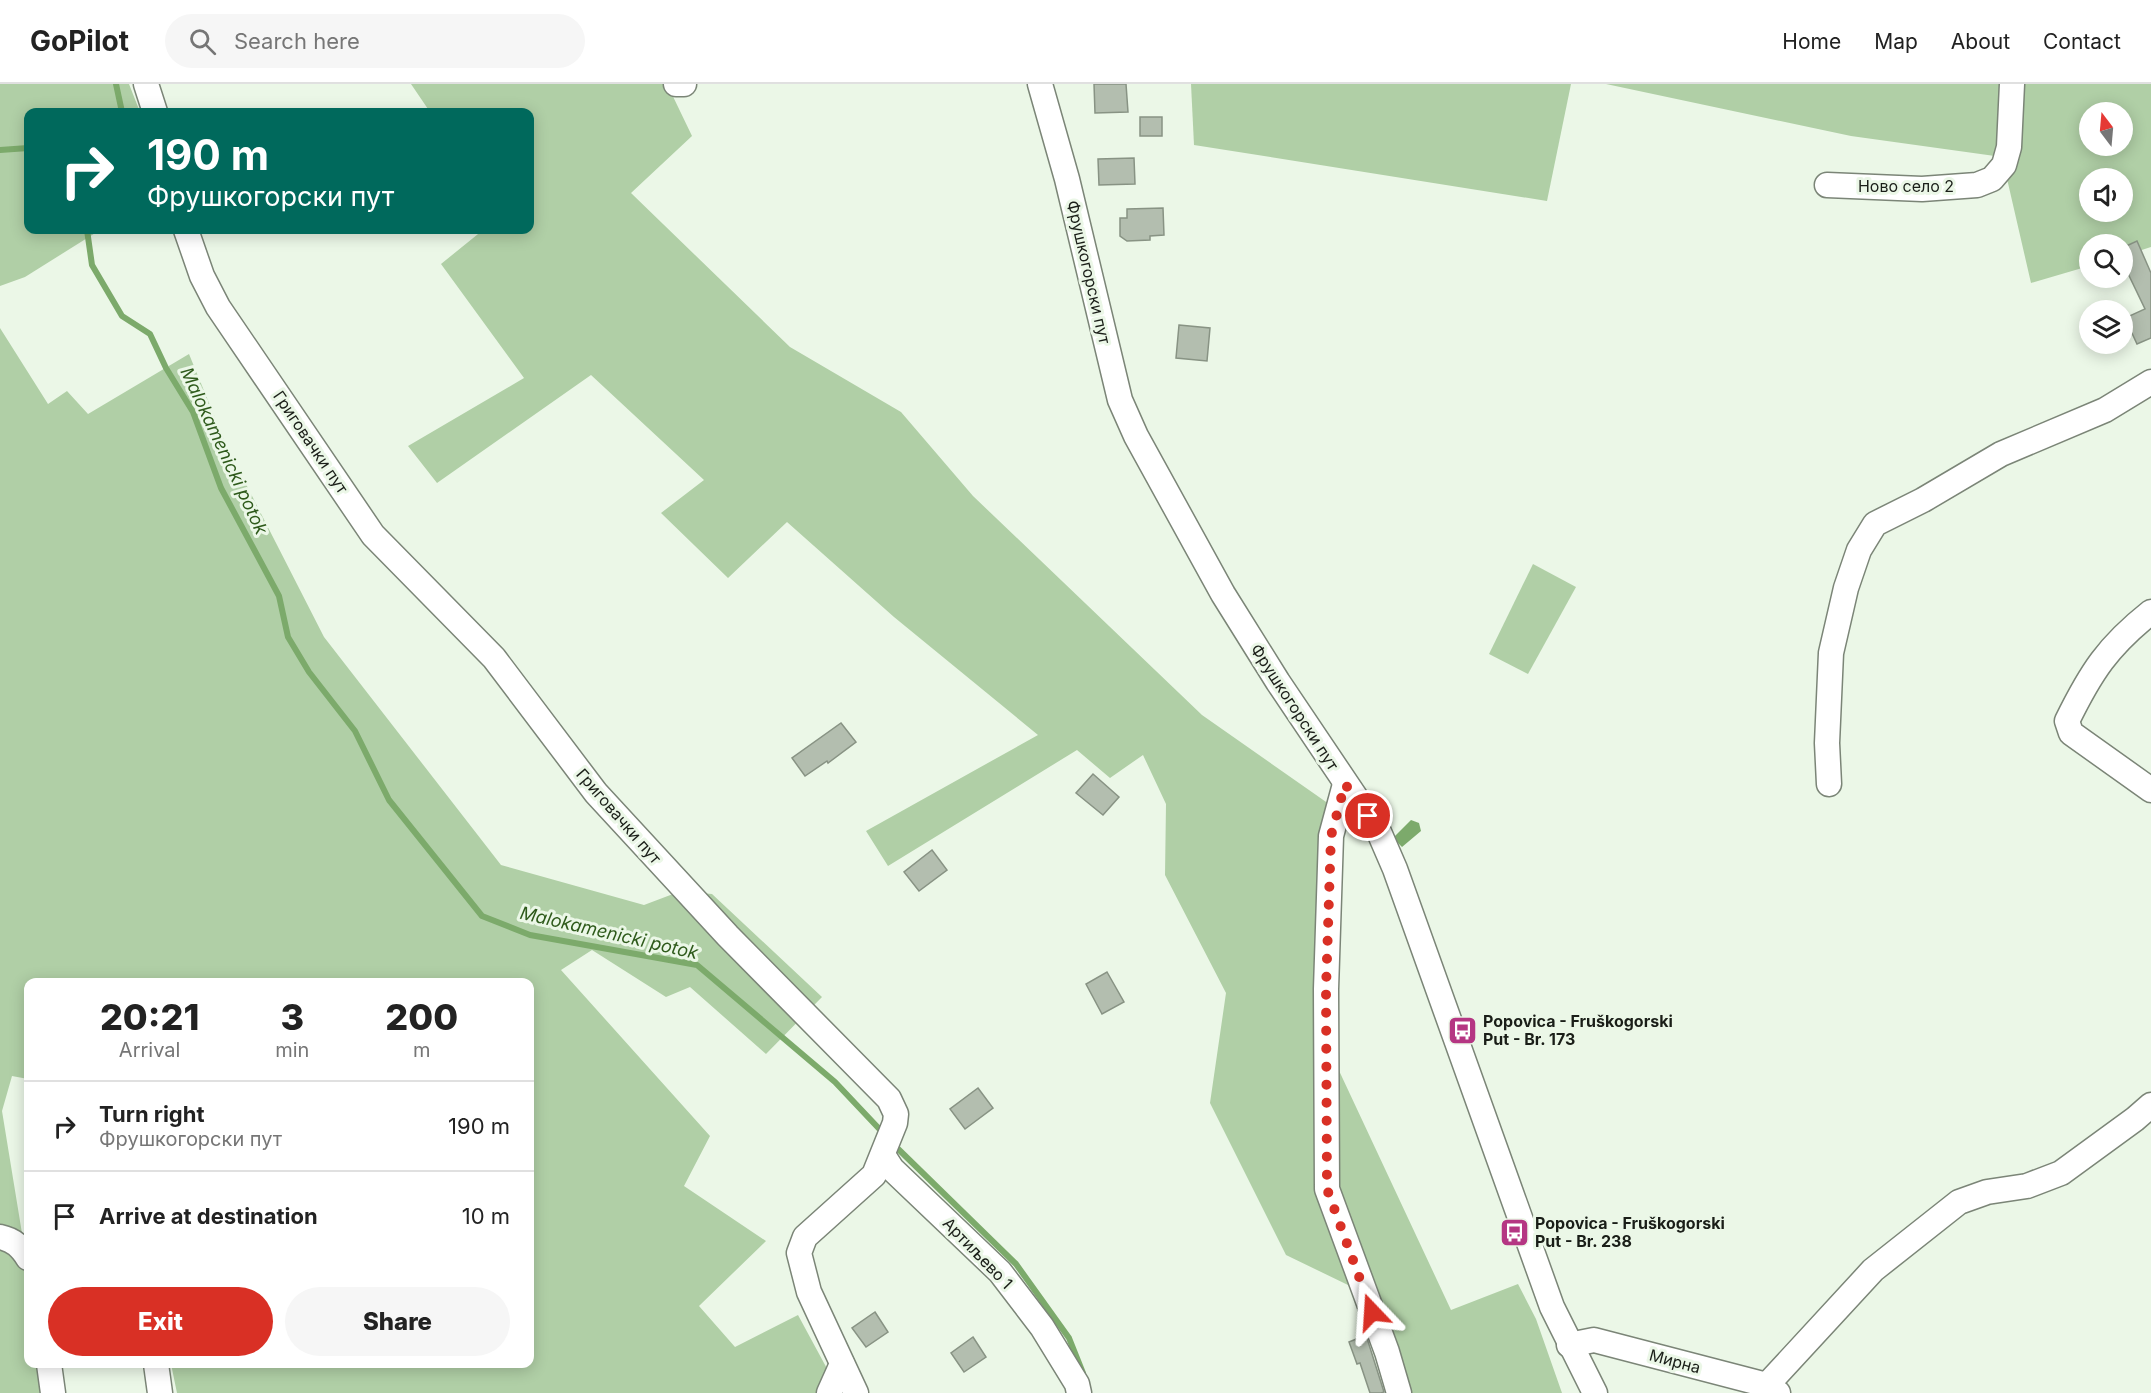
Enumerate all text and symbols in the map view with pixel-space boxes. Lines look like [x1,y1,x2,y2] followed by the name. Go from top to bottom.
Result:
[165,14,585,68] search box
[30,24,129,58] text: GoPilot
[186,25,219,58] icon: search
[234,28,360,54] text: Search here
[1782,29,1841,54] text: Home
[1874,29,1918,54] text: Map
[1951,29,2010,54] text: About
[2043,29,2121,54] text: Contact
[2079,102,2133,156] north arrow
[2079,102,2133,354] map controls
[147,129,269,180] text: 190 m
[48,132,126,210] icon: right
[2079,168,2133,222] button: sound
[1858,176,1954,196] street label: Ново село 2
[147,180,394,213] text: Фрушкогорски пут
[1063,198,1115,346] street label: Фрушкогорски пут
[2079,234,2133,288] button: search
[2079,300,2133,354] button: layers
[176,364,273,539] water label: Malokamenicki potok
[269,387,353,498] street label: Григовачки пут
[1247,640,1344,774] street label: Фрушкогорски пут
[572,764,666,868] street label: Григовачки пут
[1342,790,1393,841] pin
[1351,799,1384,832] icon: arrive
[518,902,701,963] water label: Malokamenicki potok
[100,995,199,1039] text: 20:21
[280,995,304,1039] text: 3
[385,995,458,1039] text: 200
[1483,1011,1673,1049] place label: Popovica - Fruškogorski Put - Br. 173
[1446,1014,1478,1046] bus stop icon: Popovica - Fruškogorski Put - Br. 173
[119,1038,180,1062] text: Arrival
[275,1038,309,1062] text: min
[413,1038,430,1062] text: m
[99,1101,205,1127] text: Turn right
[48,1110,81,1143] icon: right
[448,1113,510,1139] text: 190 m
[99,1127,282,1151] text: Фрушкогорски пут
[48,1200,81,1233] icon: arrive
[99,1203,318,1229] text: Arrive at destination
[462,1203,510,1229] text: 10 m
[939,1213,1017,1293] street label: Артиљево 1
[1535,1213,1725,1251] place label: Popovica - Fruškogorski Put - Br. 238
[1498,1216,1530,1248] bus stop icon: Popovica - Fruškogorski Put - Br. 238
[1340,1280,1404,1344] position arrow
[48,1287,273,1356] button: Exit
[285,1287,510,1356] button: Share
[1647,1345,1703,1377] street label: Мирна

